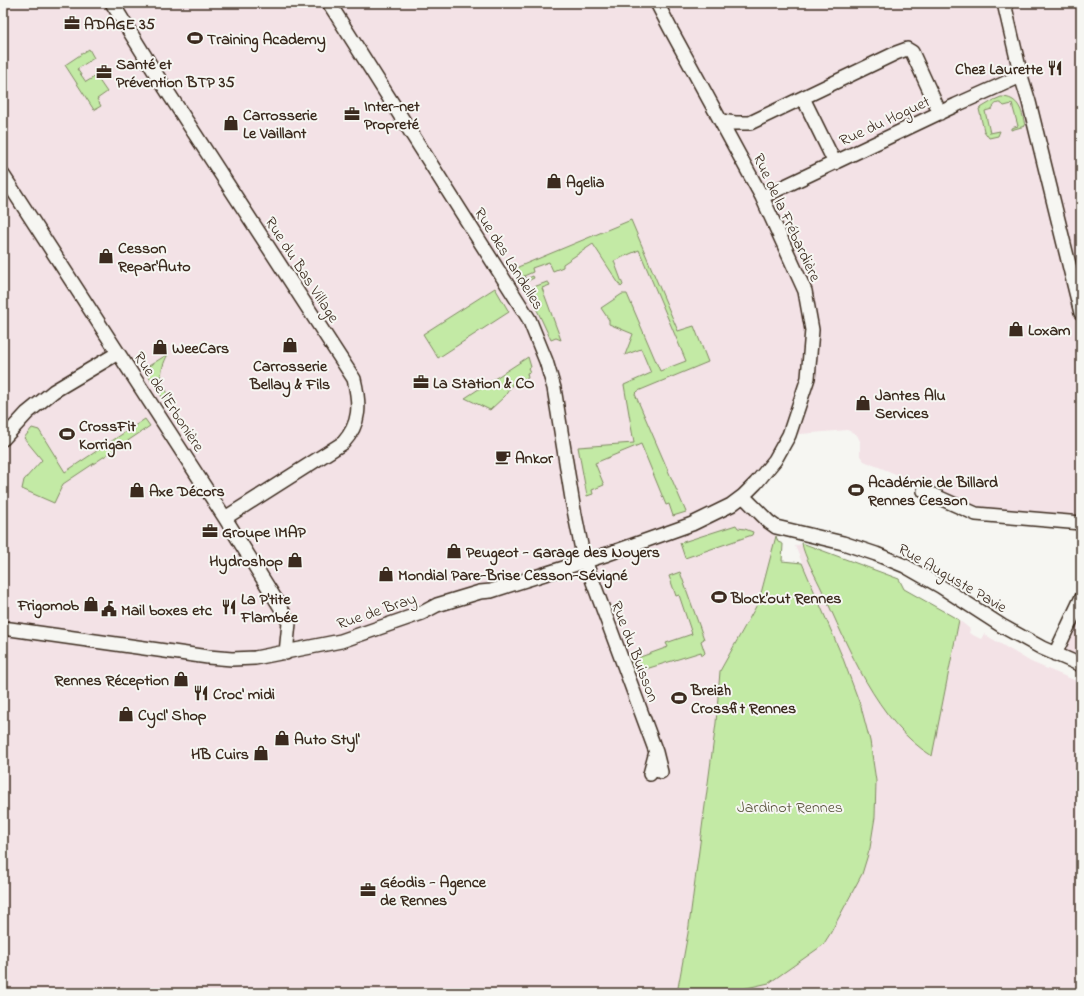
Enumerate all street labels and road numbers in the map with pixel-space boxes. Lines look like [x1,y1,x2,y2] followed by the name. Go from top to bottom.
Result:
[836,90,935,153] street label: Rue du Hoguet
[746,150,827,287] street label: Rue de la Frébardière
[467,203,549,315] street label: Rue des Landelles
[258,212,345,329] street label: Rue du Bas Village
[127,347,210,458] street label: Rue de l'Erbonière
[893,538,1012,620] street label: Rue Auguste Pavie
[334,587,420,637] street label: Rue de Bray
[604,598,664,706] street label: Rue du Buisson

